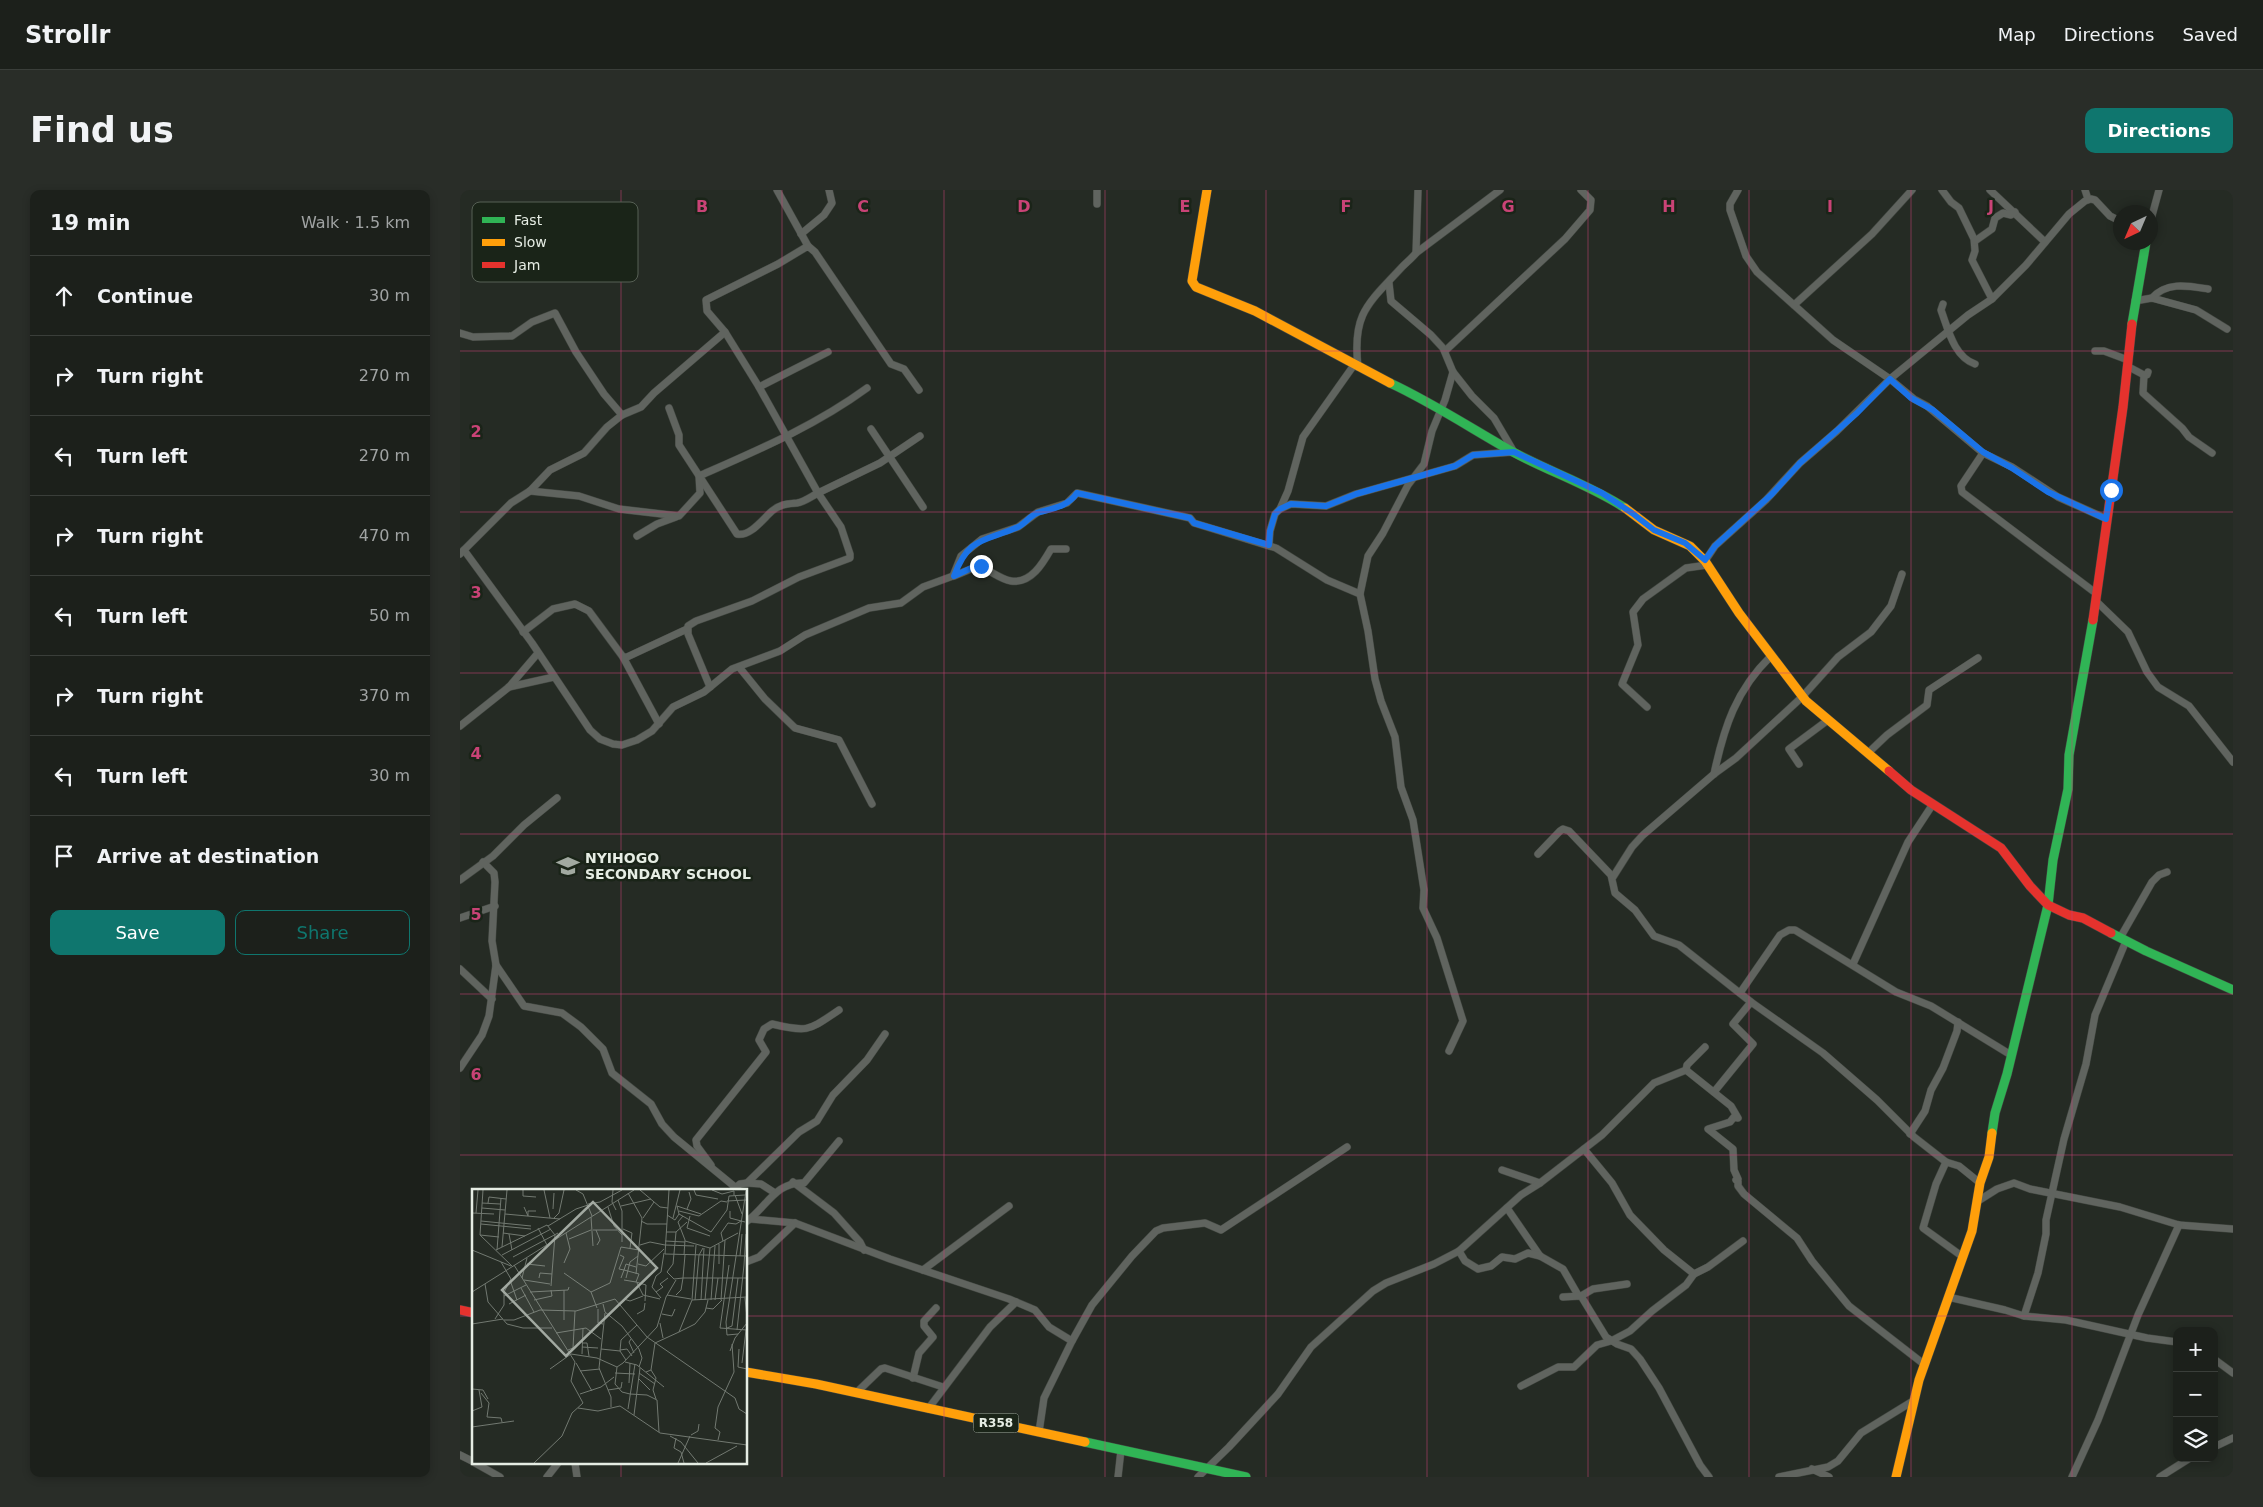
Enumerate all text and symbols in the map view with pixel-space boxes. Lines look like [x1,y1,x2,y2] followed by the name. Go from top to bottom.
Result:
[25,21,110,49] text: Strollr
[1998,24,2036,45] text: Map
[2064,24,2154,45] text: Directions
[2182,24,2238,45] text: Saved
[2085,108,2233,153] button: Directions
[30,110,174,150] text: Find us
[696,197,708,216] text: B
[857,197,869,216] text: C
[1017,197,1031,216] text: D
[1180,197,1190,216] text: E
[1341,197,1351,216] text: F
[1501,197,1515,216] text: G
[1662,197,1676,216] text: H
[1827,197,1833,216] text: I
[1987,197,1994,216] text: J
[472,202,638,282] legend
[2113,205,2158,250] north arrow
[50,211,131,235] text: 19 min
[514,212,543,228] text: Fast
[301,213,410,232] text: Walk · 1.5 km
[514,234,547,250] text: Slow
[513,257,540,273] text: Jam
[50,282,78,310] icon: ahead
[97,285,193,307] text: Continue
[369,286,410,305] text: 30 m
[50,362,78,390] icon: right
[97,365,203,387] text: Turn right
[359,366,410,385] text: 270 m
[470,422,482,441] text: 2
[50,442,78,470] icon: left
[97,445,188,467] text: Turn left
[359,446,410,465] text: 270 m
[2100,479,2123,502] route start
[50,522,78,550] icon: right
[97,525,203,547] text: Turn right
[359,526,410,545] text: 470 m
[970,555,993,578] route end
[470,583,482,602] text: 3
[50,602,78,630] icon: left
[97,605,188,627] text: Turn left
[369,606,410,625] text: 50 m
[50,682,78,710] icon: right
[97,685,203,707] text: Turn right
[359,686,410,705] text: 370 m
[470,744,482,763] text: 4
[50,762,78,790] icon: left
[97,765,188,787] text: Turn left
[369,766,410,785] text: 30 m
[50,842,78,870] icon: arrive
[97,845,319,867] text: Arrive at destination
[585,850,751,882] place label: NYIHOGO SECONDARY SCHOOL
[555,853,581,879] school or university icon: NYIHOGO SECONDARY SCHOOL
[470,905,482,924] text: 5
[50,910,225,955] button: Save
[235,910,410,955] button: Share
[470,1065,482,1084] text: 6
[472,1189,748,1464] inset map
[2173,1327,2218,1462] map controls
[2173,1327,2218,1372] button: +
[2173,1372,2218,1417] button: −
[974,1414,1018,1432] road number: R358
[2173,1417,2218,1462] button: layers

